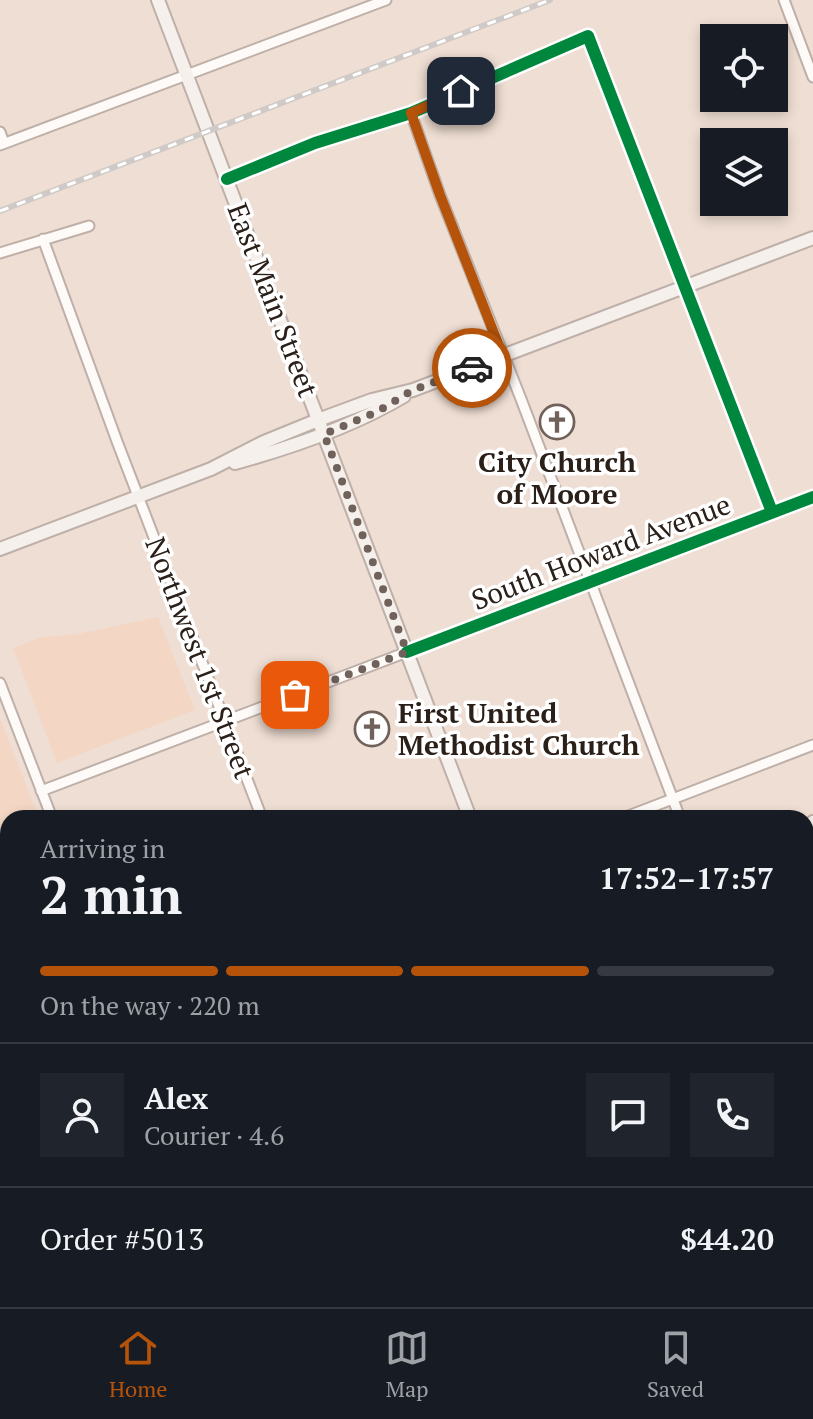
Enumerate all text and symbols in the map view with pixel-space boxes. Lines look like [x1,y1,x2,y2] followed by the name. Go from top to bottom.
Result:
[700,24,788,216] map controls
[700,24,788,112] button: locate
[427,57,495,125] pin
[439,69,483,113] icon: home
[700,128,788,216] button: layers
[220,198,328,403] street label: East Main Street
[432,328,512,408] courier
[450,346,494,390] icon: car
[538,403,576,441] church icon: City Church of Moore
[478,443,636,512] place label: City Church of Moore
[466,485,736,618] street label: South Howard Avenue
[137,532,264,784] street label: Northwest 1st Street
[261,661,329,729] pin
[273,673,317,717] icon: bag
[398,694,639,763] place label: First United Methodist Church
[353,710,391,748] church icon: First United Methodist Church
[40,831,165,865] text: Arriving in
[599,858,774,898] text: 17:52–17:57
[40,860,182,929] text: 2 min
[40,988,260,1022] text: On the way · 220 m
[40,1073,124,1157] button: person
[586,1073,670,1157] button: chat
[690,1073,774,1157] button: phone
[144,1078,208,1118] text: Alex
[144,1118,284,1152] text: Courier · 4.6
[40,1219,204,1259] text: Order #5013
[680,1219,774,1259] text: $44.20
[109,1326,167,1403] tab: Home
[385,1326,429,1403] tab: Map
[647,1326,704,1403] tab: Saved

